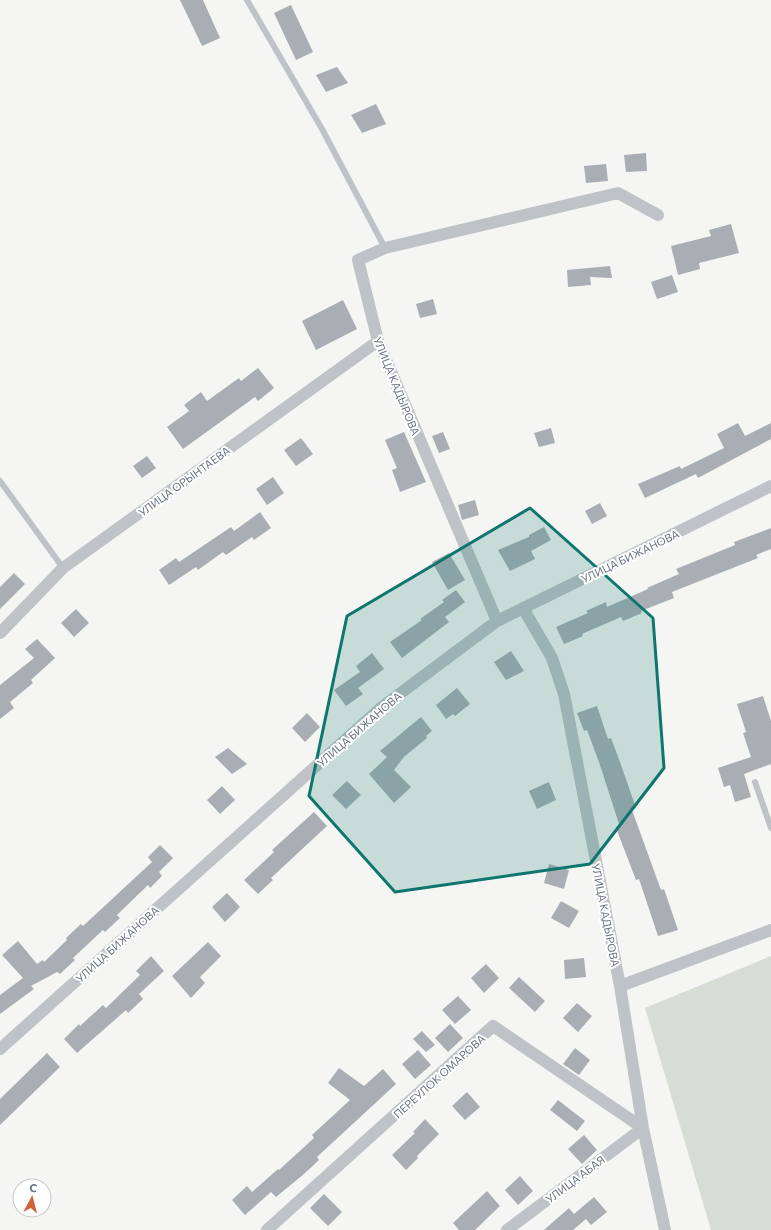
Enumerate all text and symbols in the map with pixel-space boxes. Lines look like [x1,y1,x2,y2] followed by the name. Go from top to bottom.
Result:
[371,335,423,438] street label: УЛИЦА КАДЫРОВА
[136,443,233,519] street label: УЛИЦА ОРЫНТАЕВА
[579,527,681,585] street label: УЛИЦА БИЖАНОВА
[314,689,404,769] street label: УЛИЦА БИЖАНОВА
[590,862,622,968] street label: УЛИЦА КАДЫРОВА
[73,903,161,985] street label: УЛИЦА БИЖАНОВА
[391,1031,488,1121] street label: ПЕРЕУЛОК ОМАРОВА
[543,1153,607,1205] street label: УЛИЦА АБАЯ
[12,1178,52,1218] north arrow
[29,1181,38,1195] text: С

